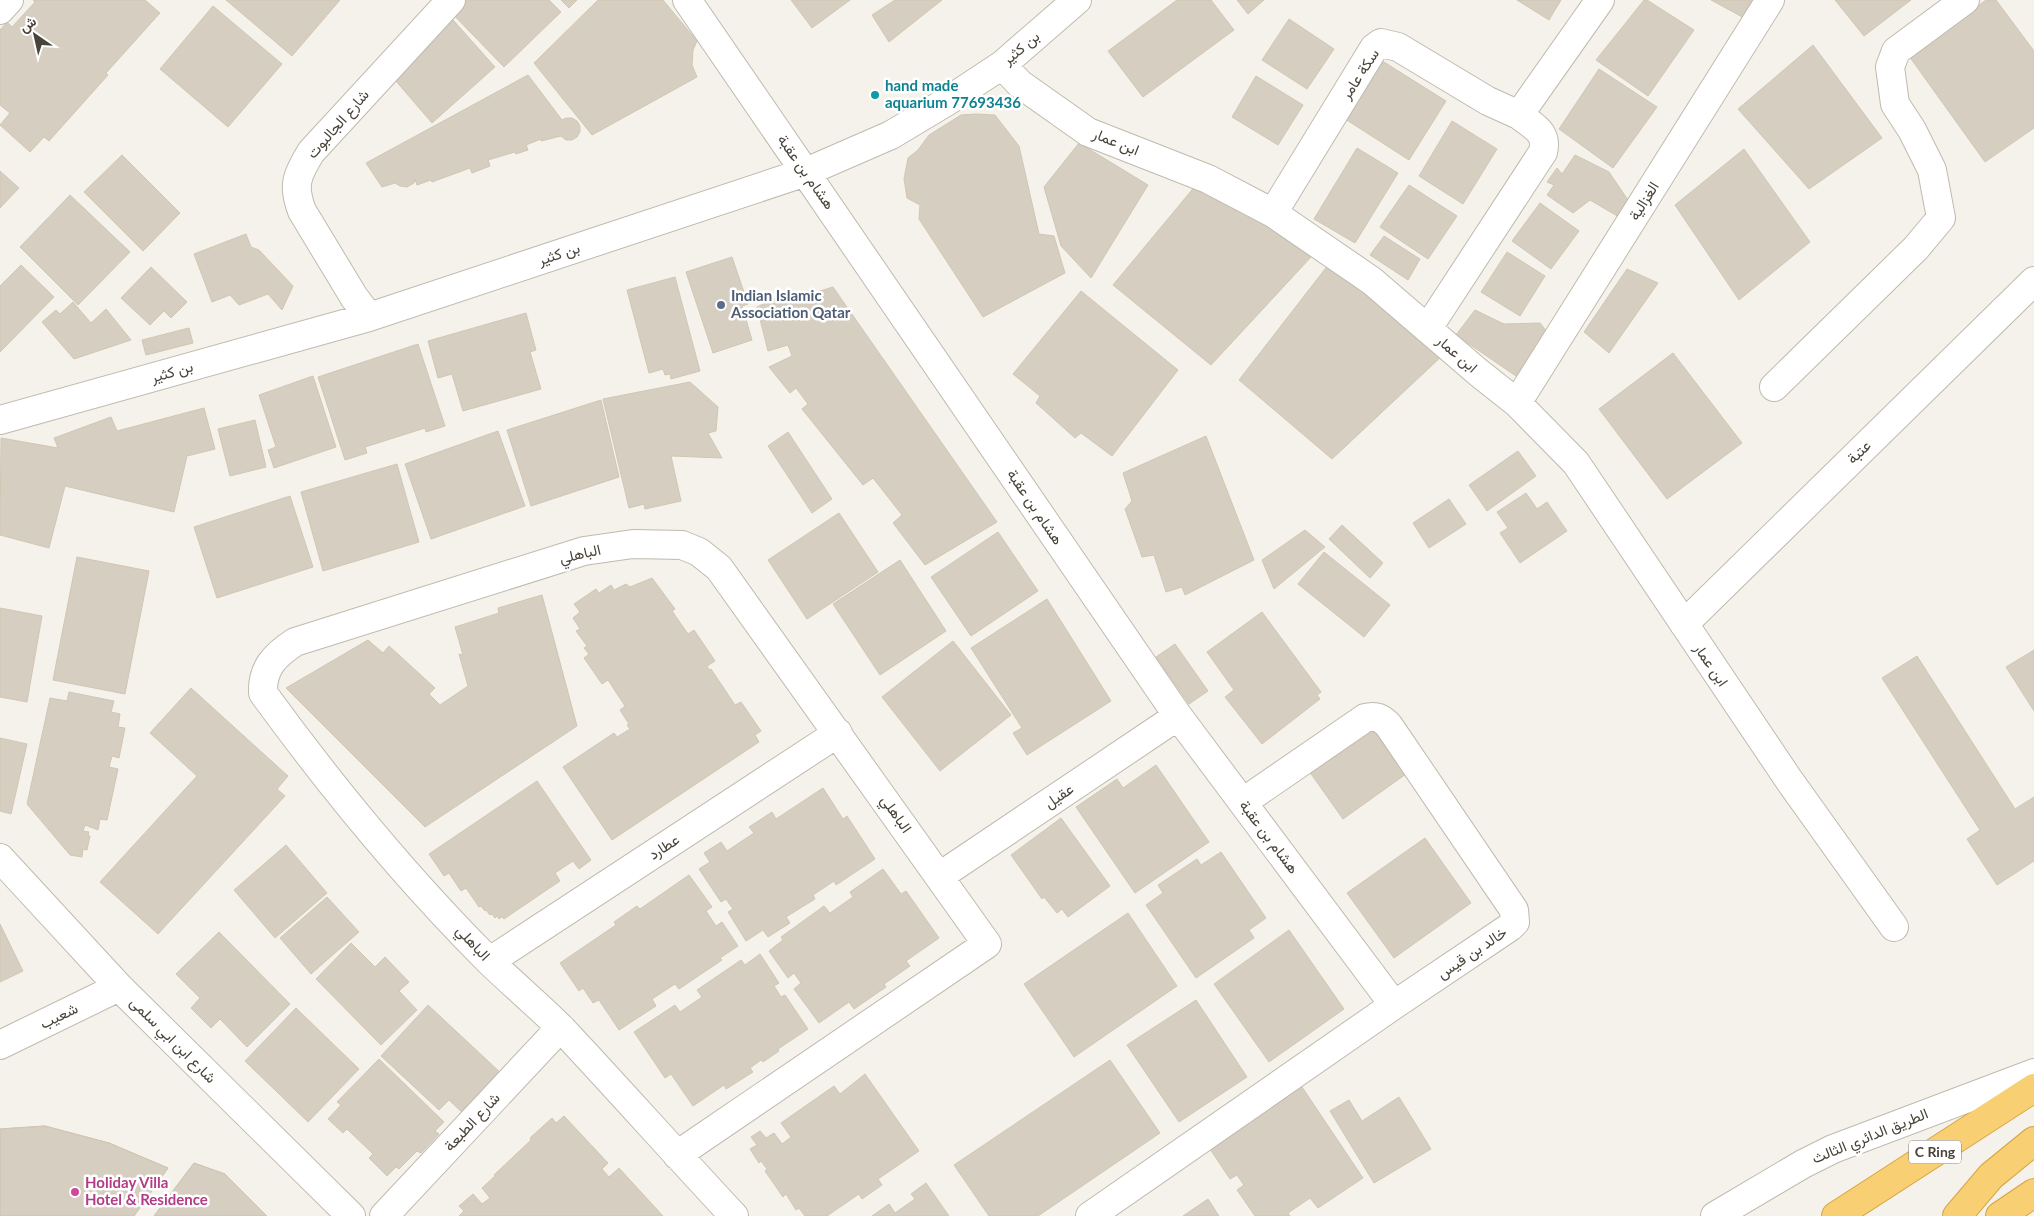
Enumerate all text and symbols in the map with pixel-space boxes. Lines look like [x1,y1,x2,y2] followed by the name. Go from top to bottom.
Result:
[10,10,60,60] north arrow
[16,12,40,36] text: ش
[997,27,1044,70] street label: بن كثير
[1336,45,1383,103] street label: سكة عامر
[885,76,1021,111] place label: hand made aquarium 77693436
[302,85,374,163] street label: شارع الجالبوت
[869,89,881,101] marker: hand made aquarium 77693436
[1089,123,1142,160] street label: ابن عمار
[773,131,839,213] street label: هشام بن عقبة
[1624,178,1663,224] street label: الغزالية
[535,238,582,270] street label: بن كثير
[730,286,851,321] place label: Indian Islamic Association Qatar
[715,299,727,311] marker: Indian Islamic Association Qatar
[1432,330,1482,377] street label: ابن عمار
[148,356,195,388] street label: بن كثير
[1843,436,1875,468] street label: عتبة
[1002,465,1068,549] street label: هشام بن عقبة
[557,540,603,571] street label: الباهلي
[1689,639,1733,691] street label: ابن عمار
[1040,779,1077,812] street label: عقيل
[873,791,916,839] street label: الباهلي
[1235,796,1303,878] street label: هشام بن عقبة
[645,830,683,864] street label: عطارد
[449,921,495,967] street label: الباهلي
[1433,922,1511,984] street label: خالد بن قيس
[123,992,221,1090] street label: شارع ابن ابي سلمى
[37,998,81,1033] street label: شعيب
[440,1088,505,1156] street label: شارع الطبعة
[1809,1104,1932,1171] street label: الطريق الدائري الثالث
[1909,1140,1961,1164] road number: C Ring
[85,1173,208,1208] place label: Holiday Villa Hotel & Residence
[69,1186,81,1198] marker: Holiday Villa Hotel & Residence

